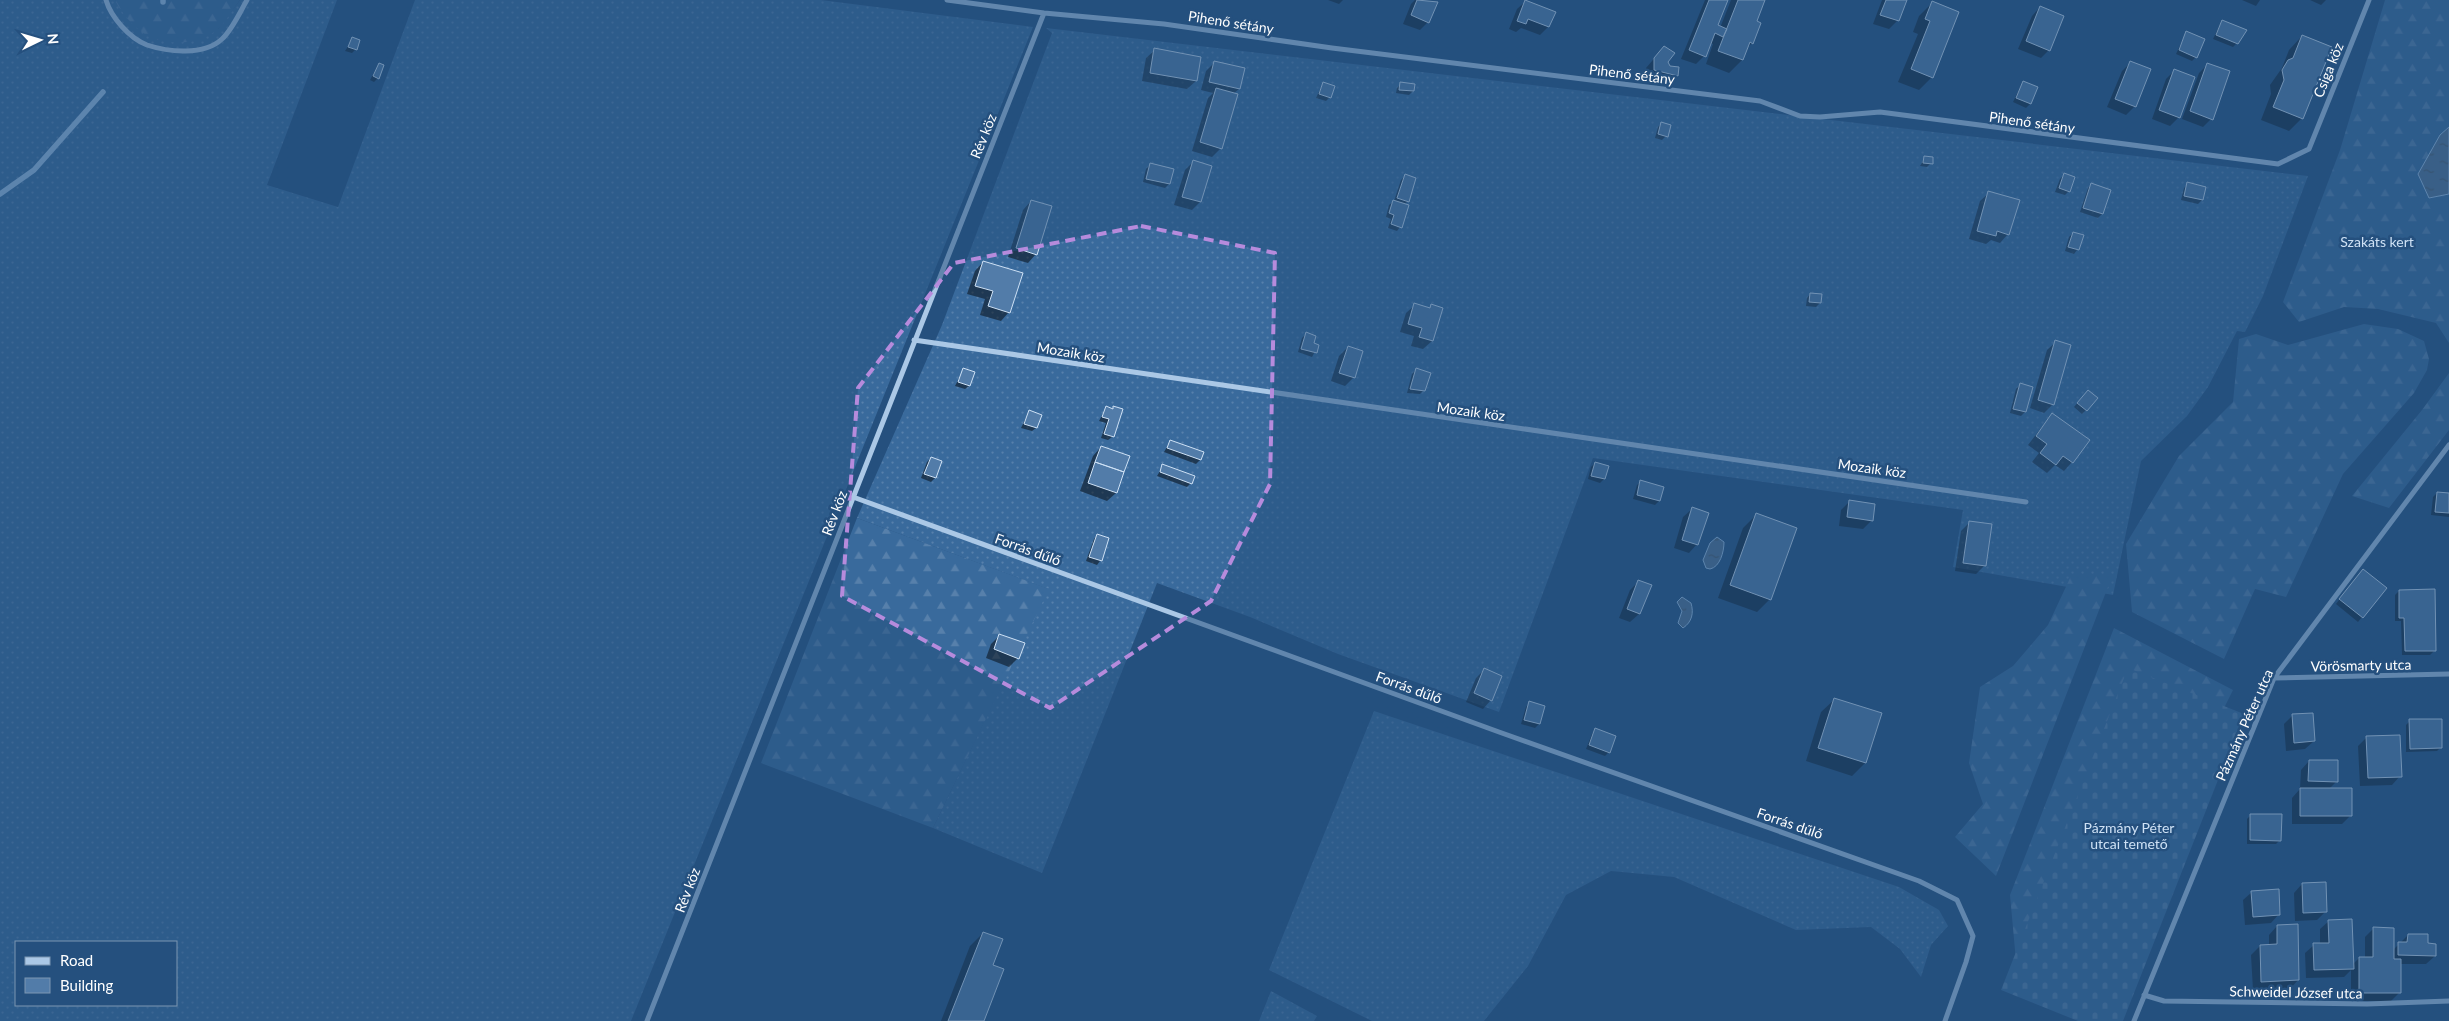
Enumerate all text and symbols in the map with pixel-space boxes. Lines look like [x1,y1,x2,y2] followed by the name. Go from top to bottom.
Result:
[1187,7,1276,37] street label: Pihenő sétány
[15,15,65,65] north arrow
[45,33,62,45] text: N
[2309,40,2347,100] street label: Csiga köz
[1588,60,1677,88] street label: Pihenő sétány
[1988,108,2077,137] street label: Pihenő sétány
[966,111,1000,161] street label: Rév köz
[2340,233,2414,250] park label: Szakáts kert
[1036,338,1106,366] street label: Mozaik köz
[1436,398,1506,424] street label: Mozaik köz
[1837,455,1907,481] street label: Mozaik köz
[818,488,850,538] street label: Rév köz
[993,529,1063,569] street label: Forrás dűlő
[2311,656,2412,674] street label: Vörösmarty utca
[2212,666,2276,784] street label: Pázmány Péter utca
[1374,667,1444,707] street label: Forrás dűlő
[1755,804,1825,842] street label: Forrás dűlő
[2084,819,2174,852] park label: Pázmány Péter utcai temető
[671,865,703,915] street label: Rév köz
[15,941,178,1006] legend
[60,951,93,969] text: Road
[60,976,113,994] text: Building
[2229,982,2363,1002] street label: Schweidel József utca

